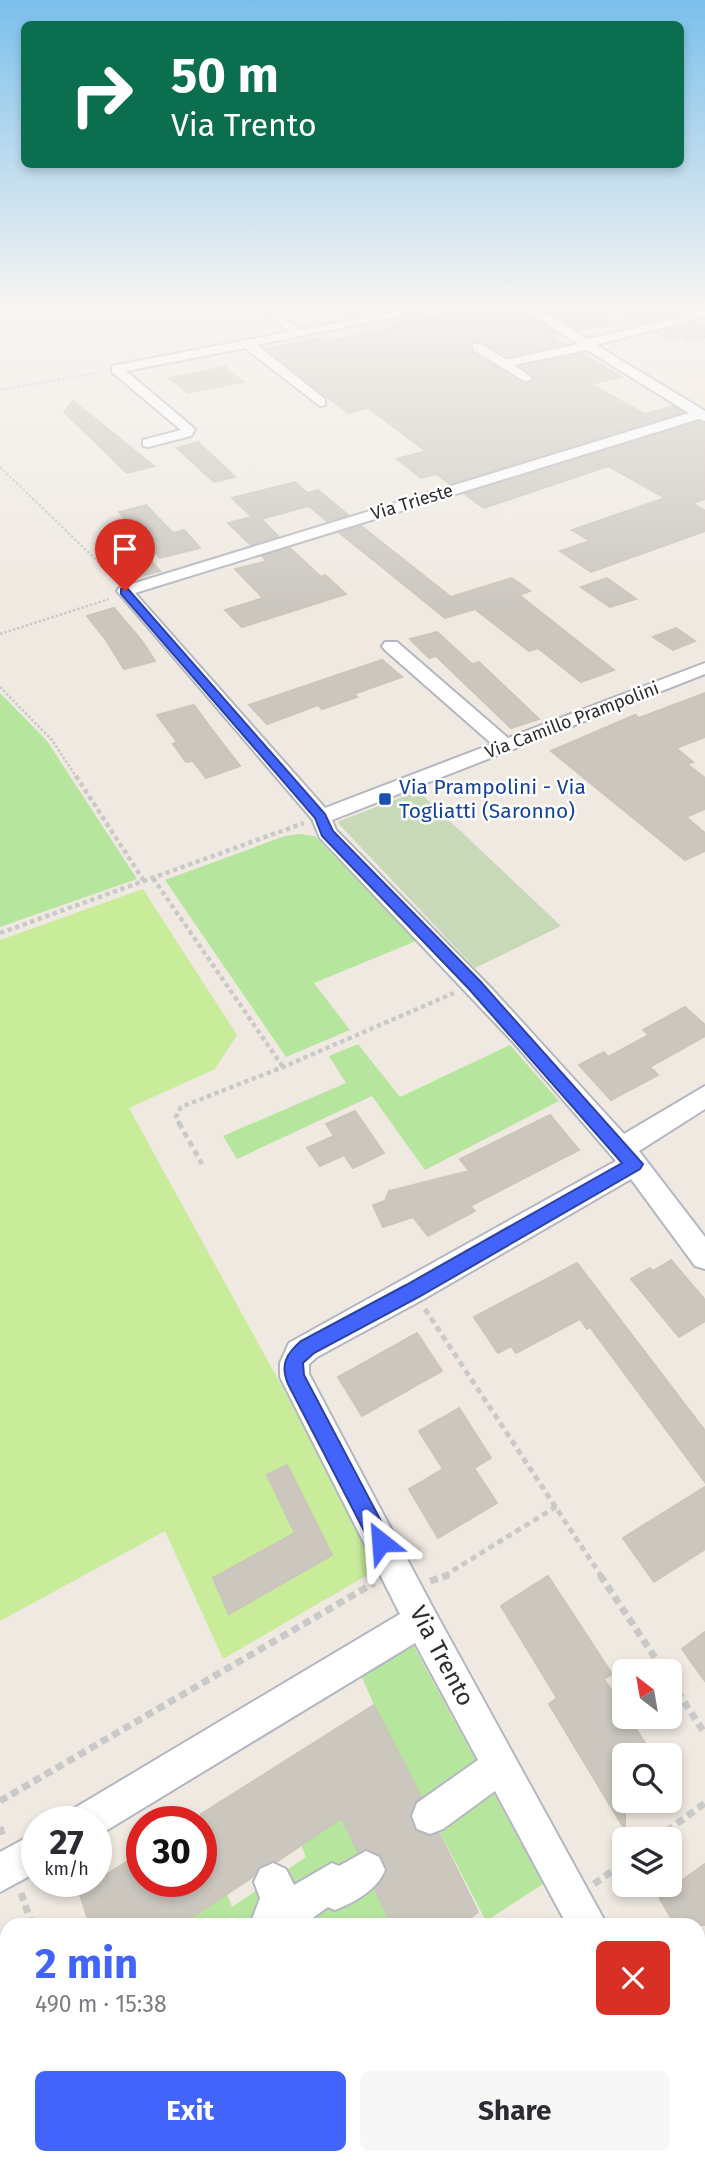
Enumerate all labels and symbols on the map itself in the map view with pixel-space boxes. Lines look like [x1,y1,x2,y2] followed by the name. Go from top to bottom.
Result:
[368,479,456,525] street label: Via Trieste
[95,519,155,591] pin
[482,677,662,763] street label: Via Camillo Prampolini
[399,774,586,824] place label: Via Prampolini - Via Togliatti (Saronno)
[377,791,393,807] marker: Via Prampolini - Via Togliatti (Saronno)
[344,1505,418,1579] position arrow
[404,1601,480,1711] street label: Via Trento
[612,1659,682,1729] north arrow
[126,1806,217,1897] speed limit sign: 30

